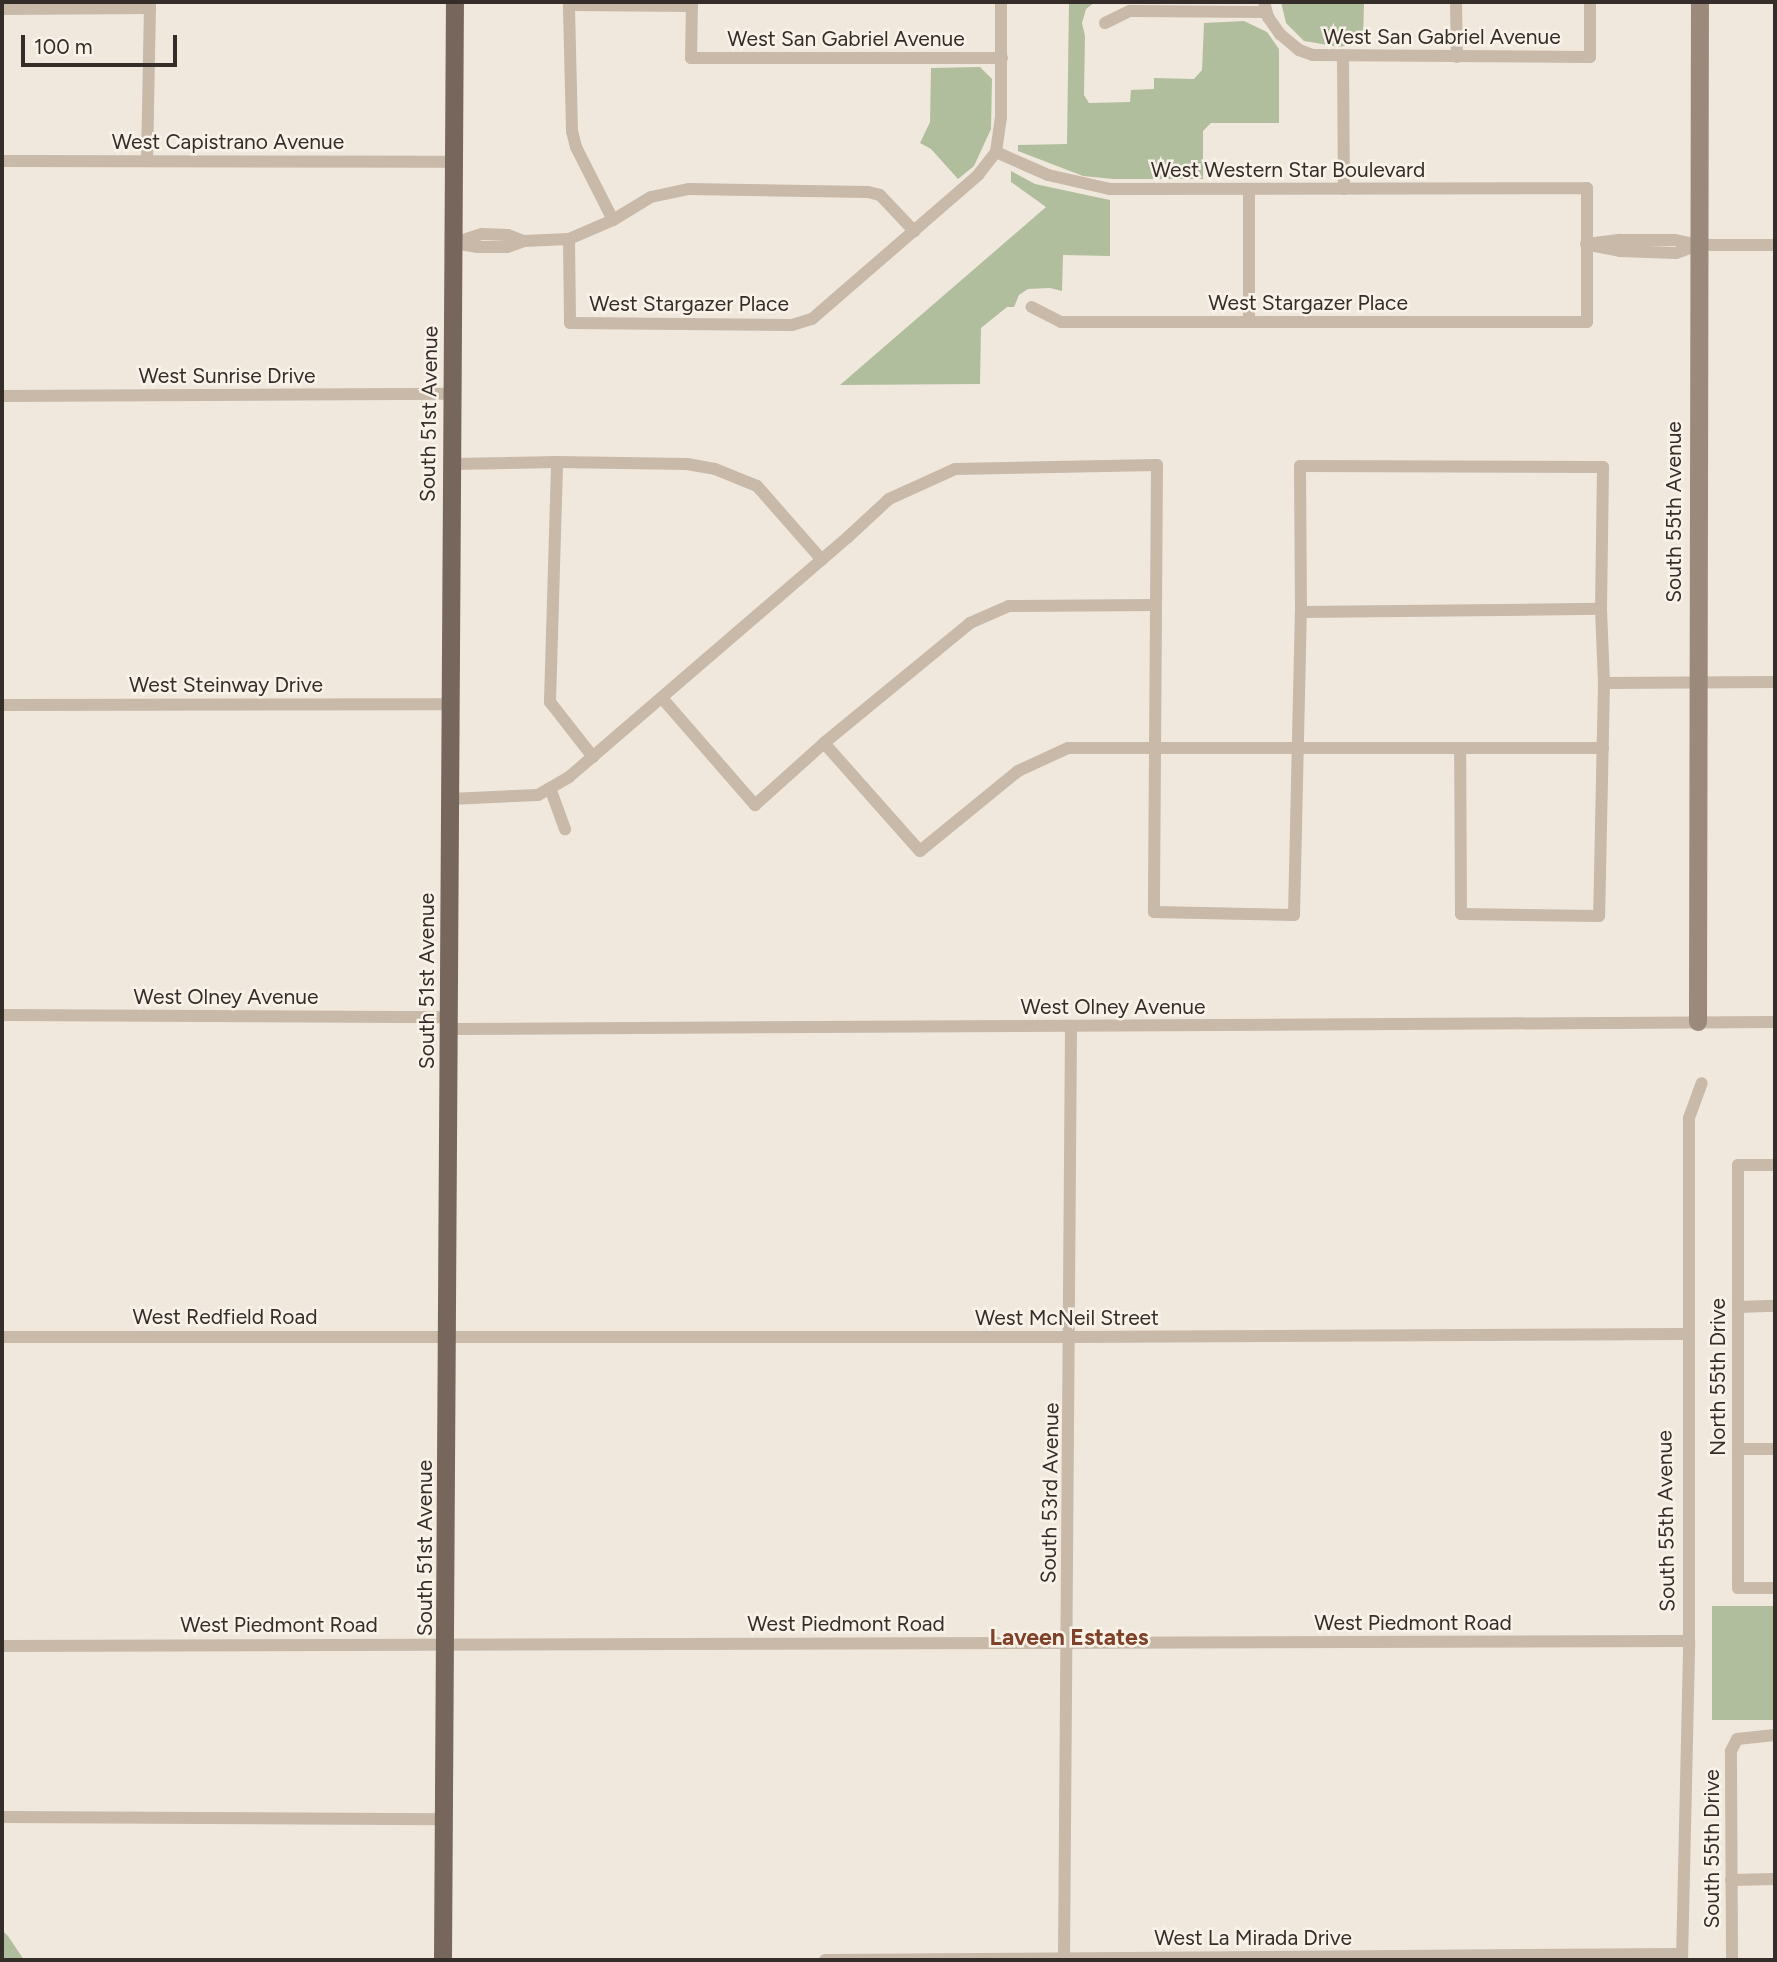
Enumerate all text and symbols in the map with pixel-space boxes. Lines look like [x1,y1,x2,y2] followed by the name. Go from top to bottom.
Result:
[24,21,180,65] scale bar
[1323,24,1561,50] street label: West San Gabriel Avenue
[727,26,965,52] street label: West San Gabriel Avenue
[34,34,93,59] text: 100 m
[112,129,344,155] street label: West Capistrano Avenue
[1151,157,1425,183] street label: West Western Star Boulevard
[1208,290,1408,316] street label: West Stargazer Place
[589,291,789,317] street label: West Stargazer Place
[415,326,443,502] street label: South 51st Avenue
[139,363,315,389] street label: West Sunrise Drive
[1661,421,1687,603] street label: South 55th Avenue
[129,672,323,698] street label: West Steinway Drive
[414,893,440,1069] street label: South 51st Avenue
[134,984,318,1010] street label: West Olney Avenue
[1021,994,1205,1020] street label: West Olney Avenue
[1705,1298,1731,1456] street label: North 55th Drive
[132,1304,318,1330] street label: West Redfield Road
[975,1305,1159,1331] street label: West McNeil Street
[1036,1402,1064,1584] street label: South 53rd Avenue
[1652,1430,1680,1612] street label: South 55th Avenue
[412,1460,438,1636] street label: South 51st Avenue
[1314,1610,1512,1636] street label: West Piedmont Road
[747,1611,945,1637] street label: West Piedmont Road
[180,1612,378,1638] street label: West Piedmont Road
[990,1623,1148,1651] district label: Laveen Estates
[1699,1769,1725,1929] street label: South 55th Drive
[1154,1925,1352,1951] street label: West La Mirada Drive

